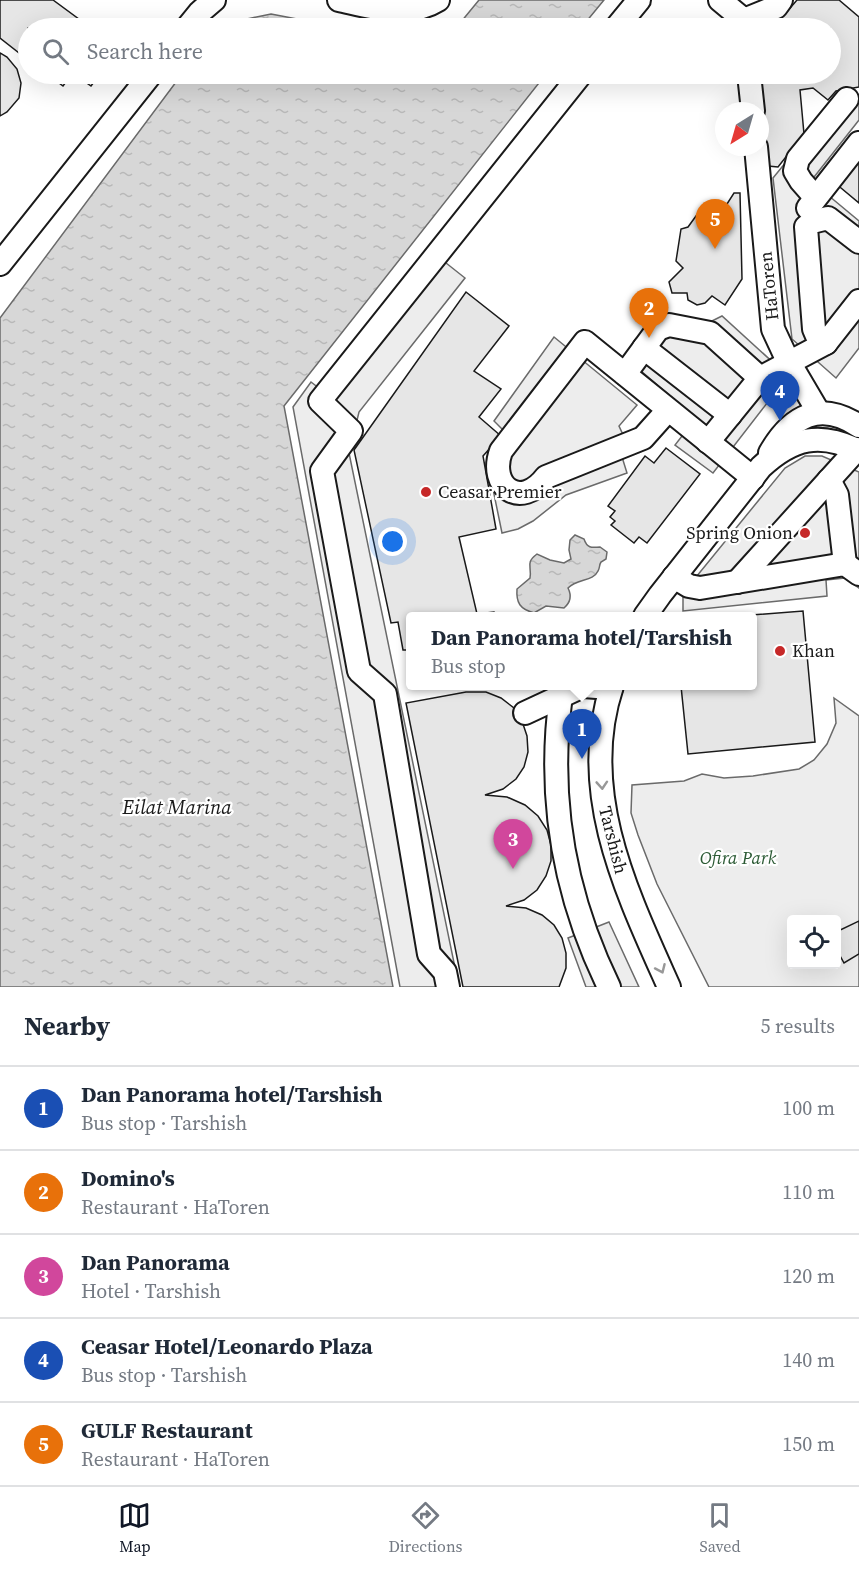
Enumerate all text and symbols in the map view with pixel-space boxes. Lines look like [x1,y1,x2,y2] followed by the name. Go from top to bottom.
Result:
[18,18,841,84] search box
[39,35,72,68] icon: search
[87,36,203,66] text: Search here
[715,102,769,156] north arrow
[696,200,734,249] pin: 5
[752,250,785,322] street label: HaToren
[630,288,668,338] pin: 2
[760,372,800,421] pin: 4
[438,479,562,504] place label: Ceasar Premier
[419,485,433,499] marker: Ceasar Premier
[686,520,793,545] place label: Spring Onion
[798,526,812,540] marker: Spring Onion
[378,527,407,556] your location
[406,612,757,690] popup
[431,622,732,652] text: Dan Panorama hotel/Tarshish
[792,638,835,663] place label: Khan
[773,644,787,658] marker: Khan
[431,652,506,680] text: Bus stop
[562,710,602,759] pin: 1
[595,780,608,789] one-way arrow
[121,793,232,821] water label: Eilat Marina
[593,803,634,877] street label: Tarshish
[494,820,532,869] pin: 3
[700,845,777,870] park label: Ofira Park
[787,915,841,969] map controls
[787,915,841,969] button: locate
[654,963,666,974] one-way arrow
[24,1008,110,1044] text: Nearby
[760,1012,835,1040] text: 5 results
[81,1079,383,1109] text: Dan Panorama hotel/Tarshish
[38,1094,49,1122] text: 1
[782,1094,835,1122] text: 100 m
[81,1109,247,1137] text: Bus stop · Tarshish
[81,1163,175,1193] text: Domino's
[38,1178,49,1206] text: 2
[782,1178,835,1206] text: 110 m
[81,1193,270,1221] text: Restaurant · HaToren
[81,1247,230,1277] text: Dan Panorama
[38,1262,49,1290] text: 3
[782,1262,835,1290] text: 120 m
[81,1277,221,1305] text: Hotel · Tarshish
[81,1331,373,1361] text: Ceasar Hotel/Leonardo Plaza
[38,1346,49,1374] text: 4
[782,1346,835,1374] text: 140 m
[81,1361,247,1389] text: Bus stop · Tarshish
[81,1415,253,1445] text: GULF Restaurant
[38,1430,49,1458] text: 5
[782,1430,835,1458] text: 150 m
[81,1445,270,1473] text: Restaurant · HaToren
[118,1499,151,1557] tab: Map
[388,1499,463,1557] tab: Directions
[699,1499,741,1557] tab: Saved

